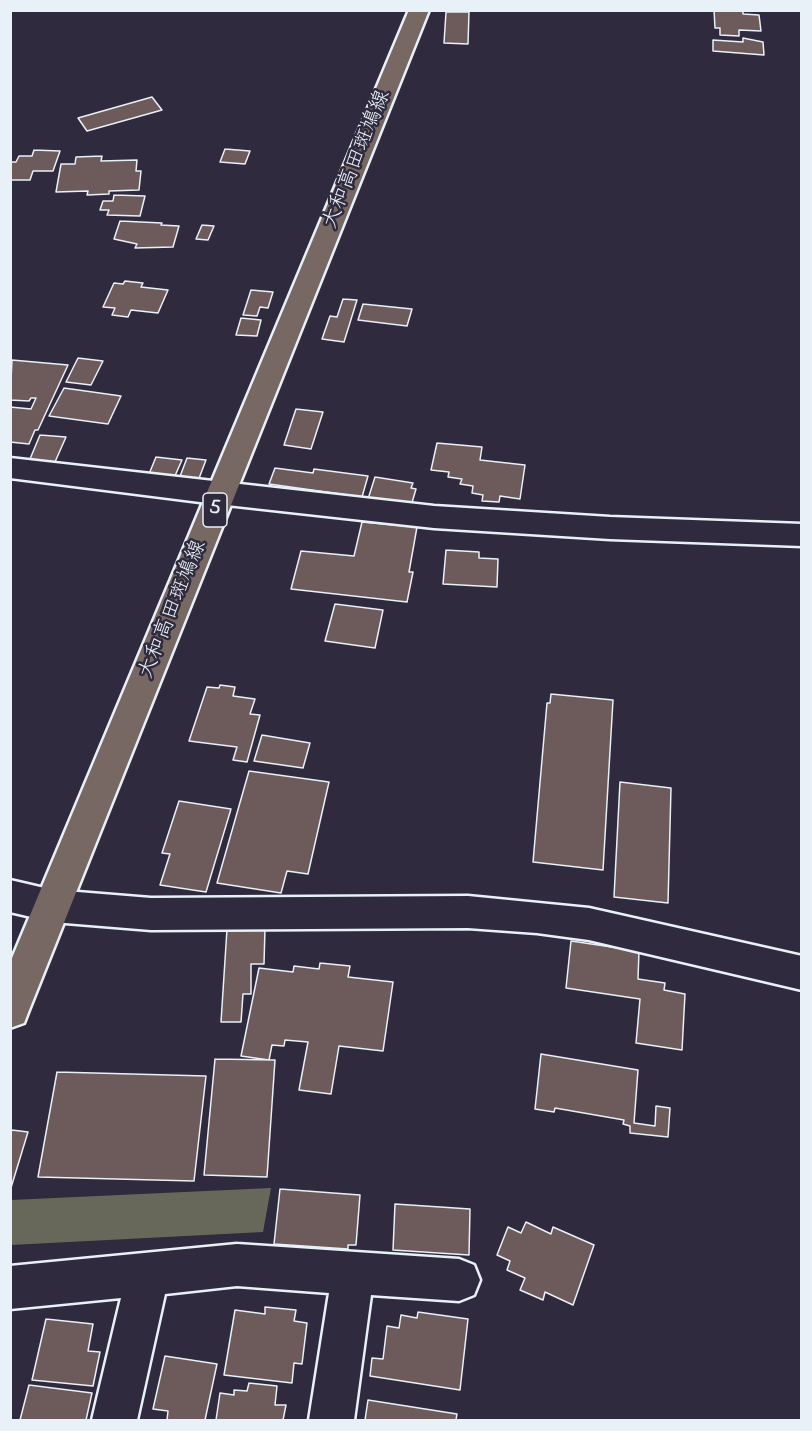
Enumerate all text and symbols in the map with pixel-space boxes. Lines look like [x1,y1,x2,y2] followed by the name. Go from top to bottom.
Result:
[319,87,397,233] street label: 大和高田斑鳩線
[203,493,227,527] road number: 5
[135,537,213,683] street label: 大和高田斑鳩線

